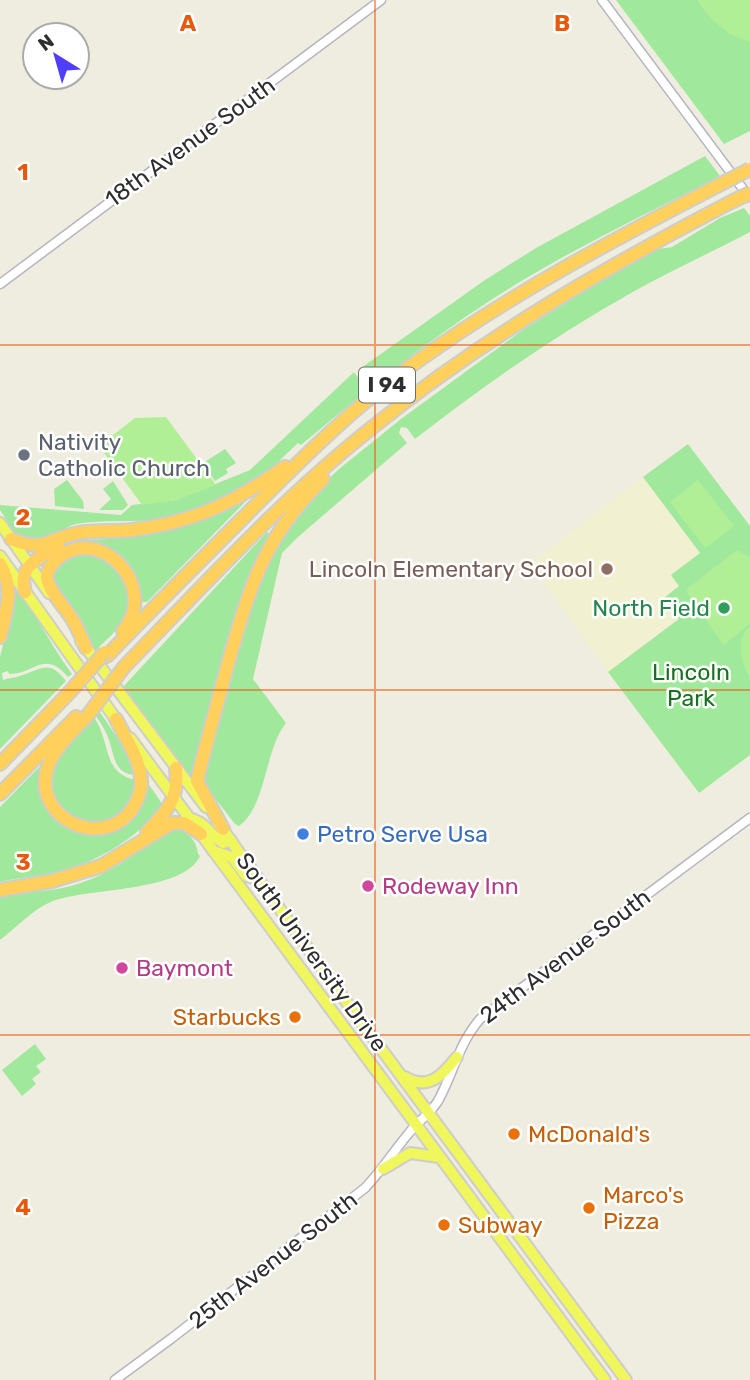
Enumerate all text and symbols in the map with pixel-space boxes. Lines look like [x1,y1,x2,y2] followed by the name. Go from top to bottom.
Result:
[180,9,197,37] text: A
[554,9,570,37] text: B
[21,21,91,91] north arrow
[34,30,58,56] text: N
[100,71,280,213] street label: 18th Avenue South
[17,158,29,186] text: 1
[359,368,415,402] road number: I 94
[38,428,210,482] place label: Nativity Catholic Church
[16,447,32,463] marker: Nativity Catholic Church
[16,503,30,531] text: 2
[309,555,593,583] place label: Lincoln Elementary School
[599,561,615,577] marker: Lincoln Elementary School
[592,594,710,622] place label: North Field
[716,600,732,616] marker: North Field
[652,658,730,712] park label: Lincoln Park
[317,820,488,848] place label: Petro Serve Usa
[295,826,311,842] marker: Petro Serve Usa
[230,847,394,1057] street label: South University Drive
[15,848,31,876] text: 3
[382,872,519,900] place label: Rodeway Inn
[360,878,376,894] marker: Rodeway Inn
[474,883,656,1029] street label: 24th Avenue South
[136,954,233,982] place label: Baymont
[114,960,130,976] marker: Baymont
[173,1003,281,1031] place label: Starbucks
[287,1009,303,1025] marker: Starbucks
[528,1120,650,1148] place label: McDonald's
[506,1126,522,1142] marker: McDonald's
[603,1181,684,1235] place label: Marco's Pizza
[183,1186,363,1334] street label: 25th Avenue South
[15,1193,31,1221] text: 4
[581,1200,597,1216] marker: Marco's Pizza
[458,1211,543,1239] place label: Subway
[436,1217,452,1233] marker: Subway

